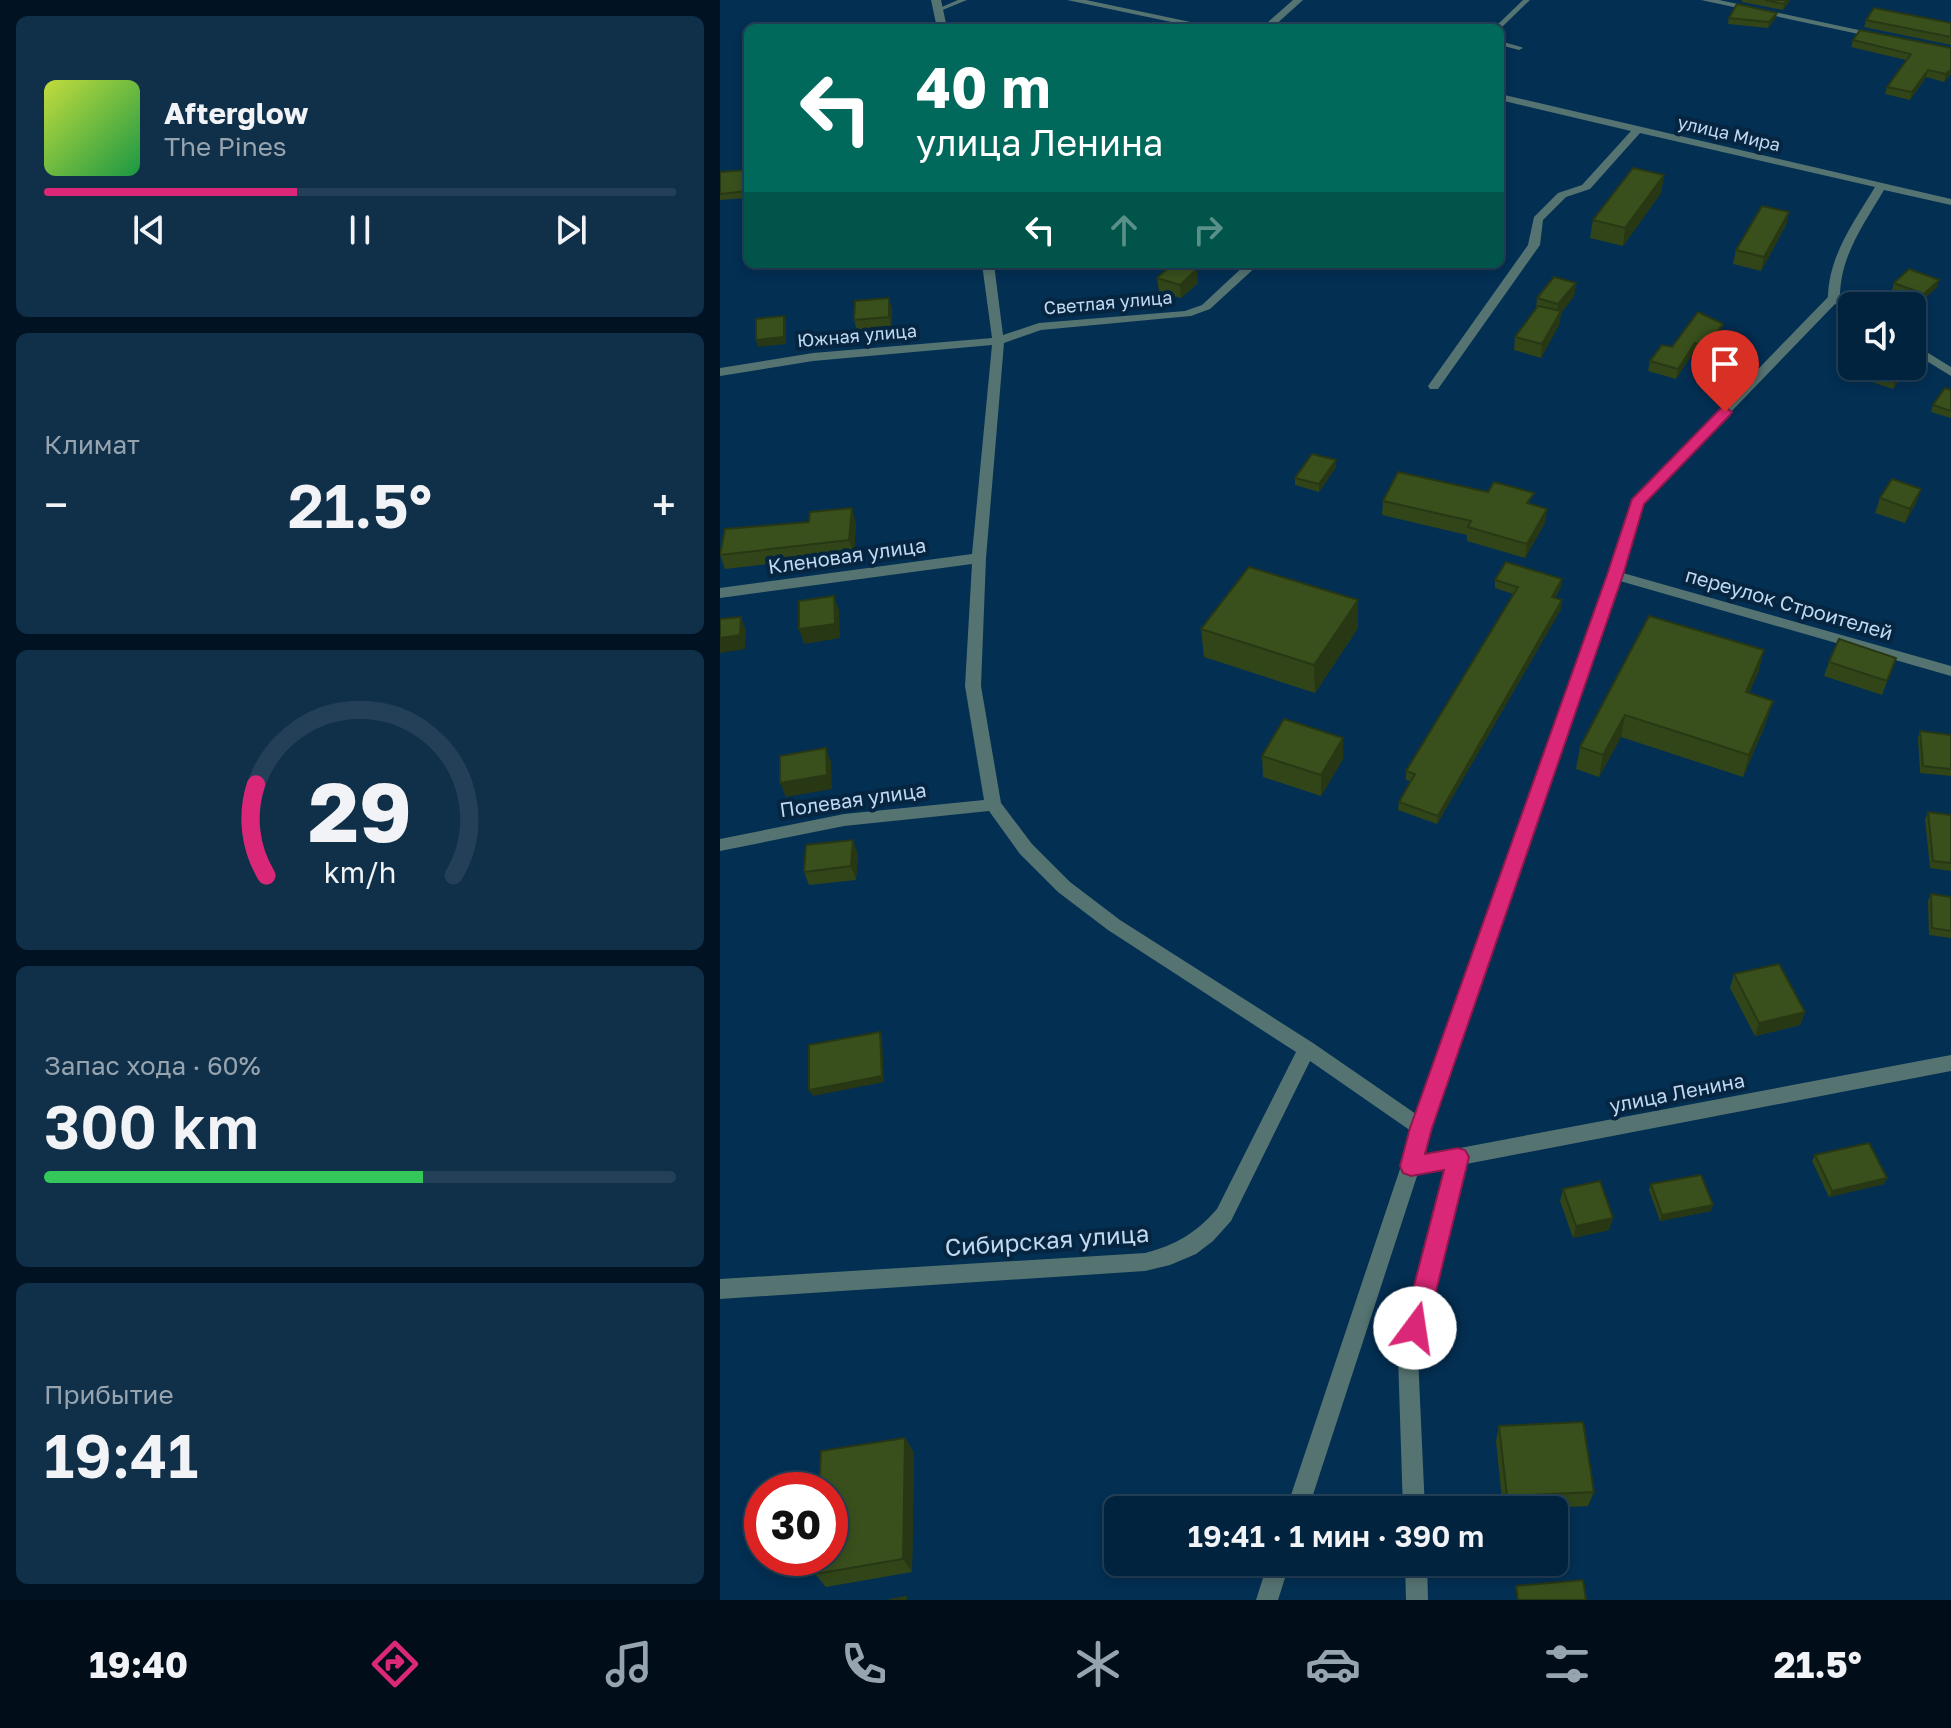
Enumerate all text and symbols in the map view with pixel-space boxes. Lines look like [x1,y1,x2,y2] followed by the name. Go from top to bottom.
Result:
[916,53,1050,120] text: 40 m
[784,56,888,160] icon: left
[164,95,308,131] text: Afterglow
[1676,111,1783,156] street label: улица Мира
[916,121,1163,164] text: улица Ленина
[164,131,287,162] text: The Pines
[127,208,171,252] icon: previous
[338,208,382,252] icon: pause
[549,208,593,252] icon: next
[1018,208,1062,252] icon: left
[1102,208,1146,252] icon: ahead
[1186,208,1230,252] icon: right
[1043,285,1173,319] street label: Светлая улица
[1838,292,1926,380] map controls
[1838,292,1926,380] button: sound
[796,319,918,351] street label: Южная улица
[1691,330,1759,412] pin
[1703,342,1747,386] icon: arrive
[44,429,140,460] text: Климат
[288,469,432,541] text: 21.5°
[44,478,68,531] text: −
[652,478,676,531] text: +
[766,532,928,578] street label: Кленовая улица
[1683,562,1896,644] street label: переулок Строителей
[308,760,412,860] text: 29
[778,777,928,821] street label: Полевая улица
[324,855,396,889] text: km/h
[44,1050,261,1081] text: Запас хода · 60%
[1607,1067,1747,1117] street label: улица Ленина
[44,1090,259,1162] text: 300 km
[944,1218,1150,1261] street label: Сибирская улица
[1373,1286,1457,1370] position arrow
[44,1379,173,1410] text: Прибытие
[44,1419,198,1491] text: 19:41
[744,1472,848,1576] speed limit sign: 30
[1188,1518,1484,1554] text: 19:41 · 1 мин · 390 m
[367,1636,423,1692] icon: directions
[601,1636,657,1692] icon: music
[836,1636,892,1692] icon: phone
[1070,1636,1126,1692] icon: climate
[1305,1636,1361,1692] icon: car
[1539,1636,1595,1692] icon: filters
[89,1643,188,1686] text: 19:40
[1774,1643,1862,1686] text: 21.5°

